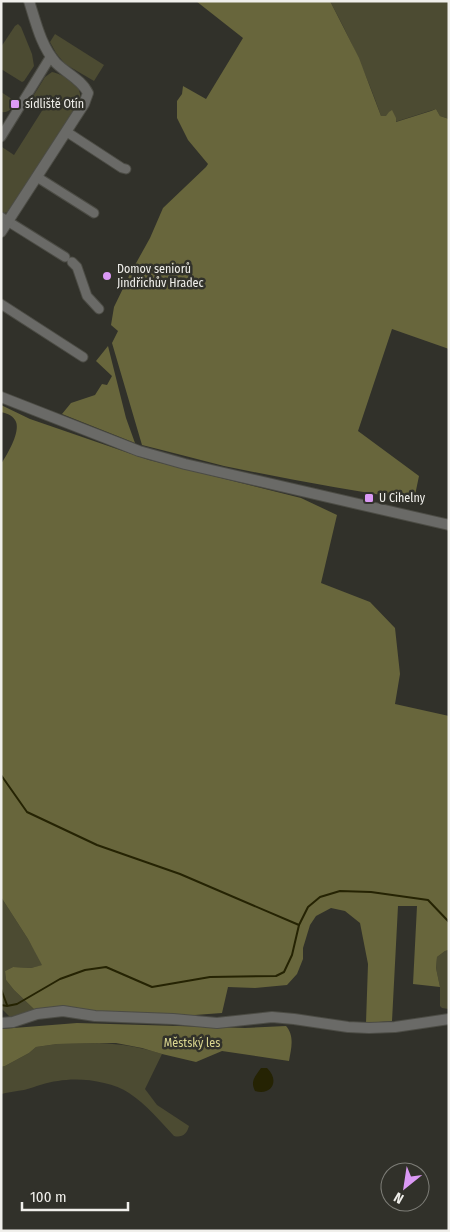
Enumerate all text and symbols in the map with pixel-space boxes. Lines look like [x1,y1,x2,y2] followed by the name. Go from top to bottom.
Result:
[25,97,84,111] place label: sídliště Otín
[9,98,21,110] marker: sídliště Otín
[117,262,204,290] place label: Domov seniorů Jindřichův Hradec
[101,270,113,282] marker: Domov seniorů Jindřichův Hradec
[379,491,426,505] place label: U Cihelny
[363,492,375,504] marker: U Cihelny
[164,1036,220,1050] park label: Městský les
[380,1162,430,1212] north arrow
[22,1180,129,1212] scale bar
[30,1188,67,1206] text: 100 m
[391,1188,407,1207] text: N

